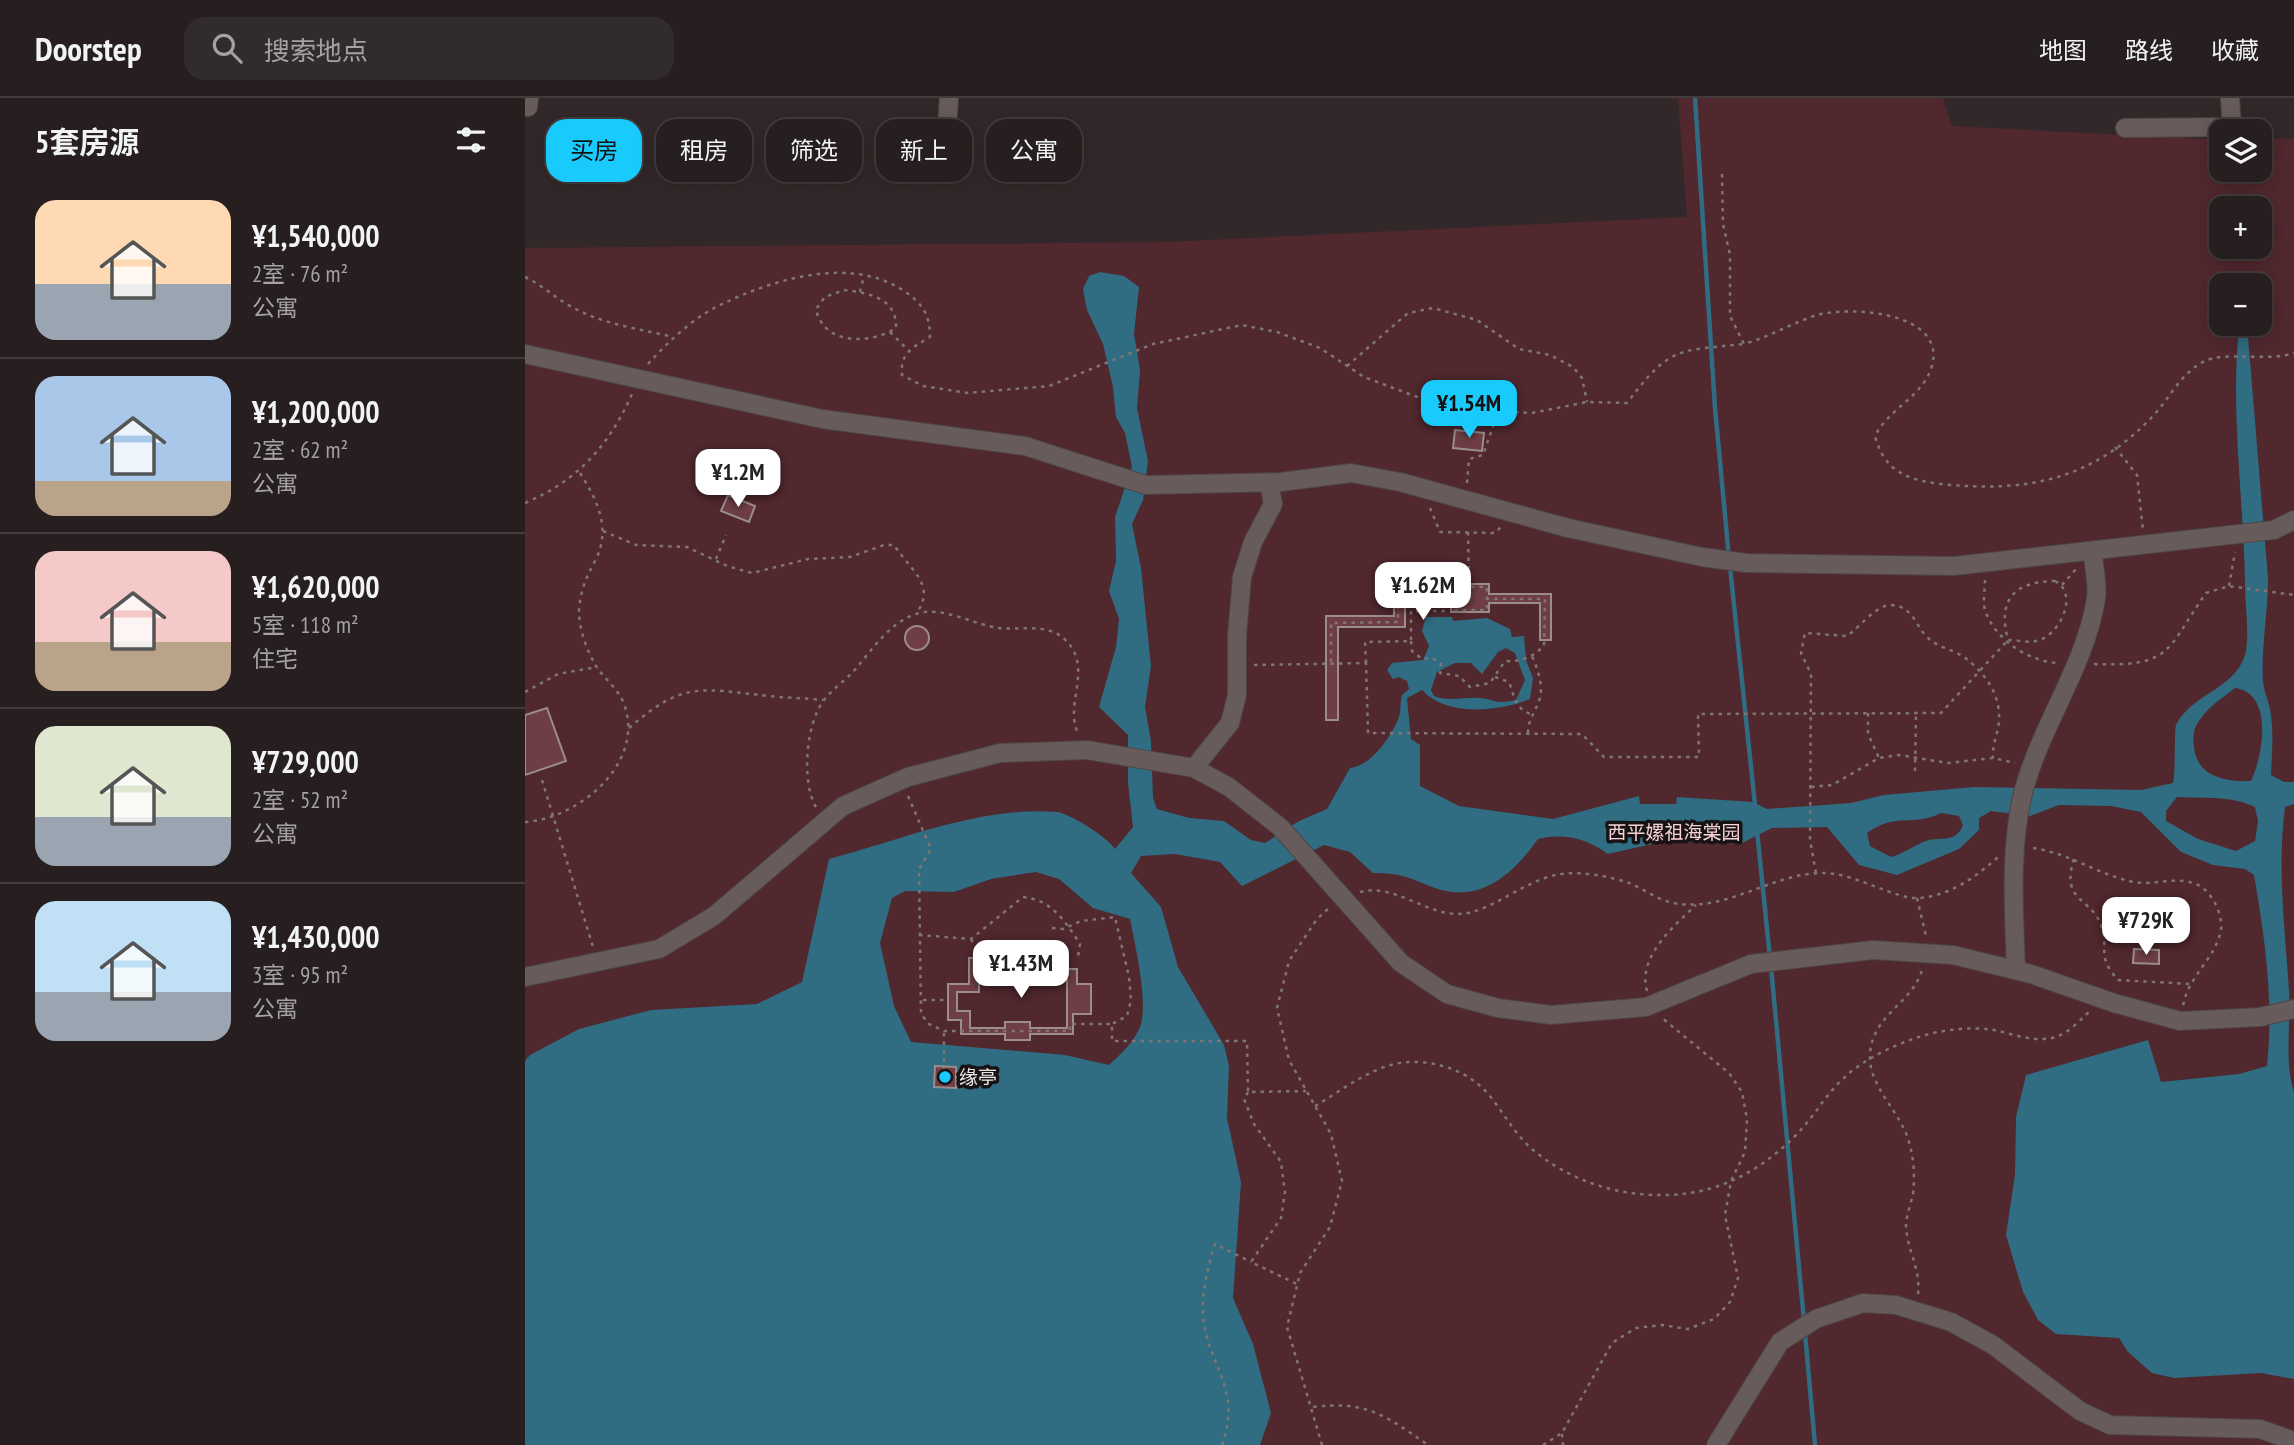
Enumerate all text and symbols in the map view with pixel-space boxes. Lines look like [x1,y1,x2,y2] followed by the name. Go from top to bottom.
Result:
[184,17,674,80] search box
[35,27,142,70] text: Doorstep
[208,29,246,67] icon: search
[264,34,368,67] text: 搜索地点
[2039,35,2087,66] text: 地图
[2125,35,2173,66] text: 路线
[2211,35,2259,66] text: 收藏
[546,119,642,182] chip: 买房
[656,119,752,182] chip: 租房
[766,119,862,182] chip: 筛选
[876,119,972,182] chip: 新上
[986,119,1082,182] chip: 公寓
[2209,119,2272,336] map controls
[2209,119,2272,182] button: layers
[452,121,490,159] icon: filters
[35,122,139,161] text: 5套房源
[2209,196,2272,259] button: +
[252,216,380,255] text: ¥1,540,000
[91,228,175,312] icon: home
[252,259,348,288] text: 2室 · 76 m²
[2209,273,2272,336] button: −
[252,293,298,322] text: 公寓
[1412,380,1526,440] pin: ¥1.54M
[1437,388,1501,417] text: ¥1.54M
[252,392,380,431] text: ¥1,200,000
[91,404,175,488] icon: home
[252,435,348,464] text: 2室 · 62 m²
[689,450,787,509] pin: ¥1.2M
[711,457,765,486] text: ¥1.2M
[252,469,298,498] text: 公寓
[1366,562,1480,622] pin: ¥1.62M
[252,567,380,606] text: ¥1,620,000
[1391,570,1455,599] text: ¥1.62M
[91,579,175,663] icon: home
[252,610,359,639] text: 5室 · 118 m²
[252,644,298,673] text: 住宅
[252,742,359,781] text: ¥729,000
[91,754,175,838] icon: home
[252,785,348,814] text: 2室 · 52 m²
[252,819,298,848] text: 公寓
[1607,820,1741,844] park label: 西平嫘祖海棠园
[2097,898,2195,957] pin: ¥729K
[2118,905,2174,934] text: ¥729K
[252,917,380,956] text: ¥1,430,000
[91,929,175,1013] icon: home
[964,940,1078,1000] pin: ¥1.43M
[989,948,1053,977] text: ¥1.43M
[252,960,348,989] text: 3室 · 95 m²
[252,994,298,1023] text: 公寓
[959,1065,997,1089] place label: 缘亭
[937,1069,953,1085] marker: 缘亭

